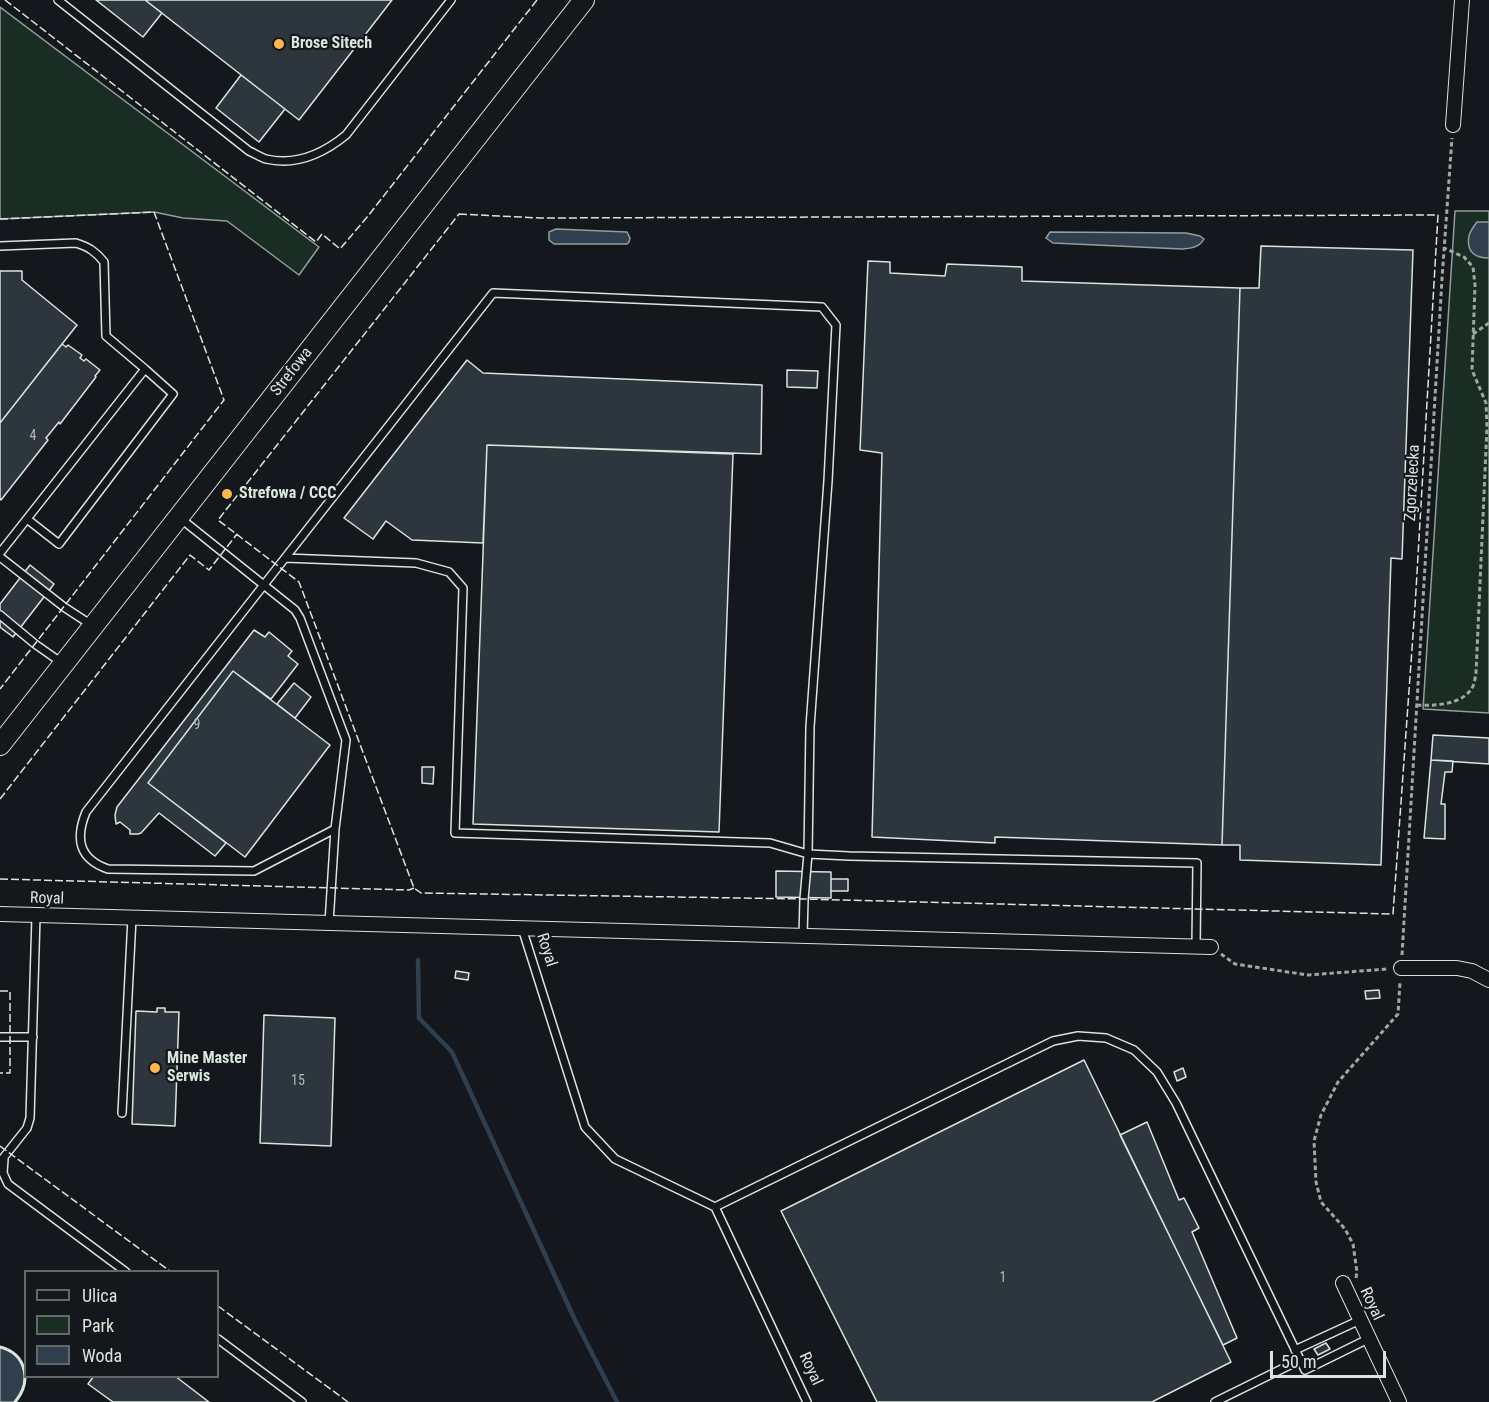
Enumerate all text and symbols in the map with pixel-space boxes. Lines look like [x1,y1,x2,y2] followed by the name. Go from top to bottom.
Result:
[291,34,372,54] place label: Brose Sitech
[272,37,286,51] marker: Brose Sitech
[267,344,317,400] street label: Strefowa
[30,428,36,444] house number: 4
[1401,444,1425,522] street label: Zgorzelecka
[239,484,336,504] place label: Strefowa / CCC
[220,487,234,501] marker: Strefowa / CCC
[194,717,200,733] house number: 9
[30,889,64,909] street label: Royal
[532,931,560,969] street label: Royal
[167,1049,247,1087] place label: Mine Master Serwis
[148,1061,162,1075] marker: Mine Master Serwis
[291,1073,305,1089] house number: 15
[24,1270,219,1378] legend
[1000,1270,1006,1286] house number: 1
[1355,1284,1387,1324] street label: Royal
[82,1285,117,1306] text: Ulica
[82,1315,114,1336] text: Park
[1273,1339,1388,1377] scale bar
[82,1345,122,1366] text: Woda
[794,1349,826,1389] street label: Royal
[1281,1351,1316,1372] text: 50 m

